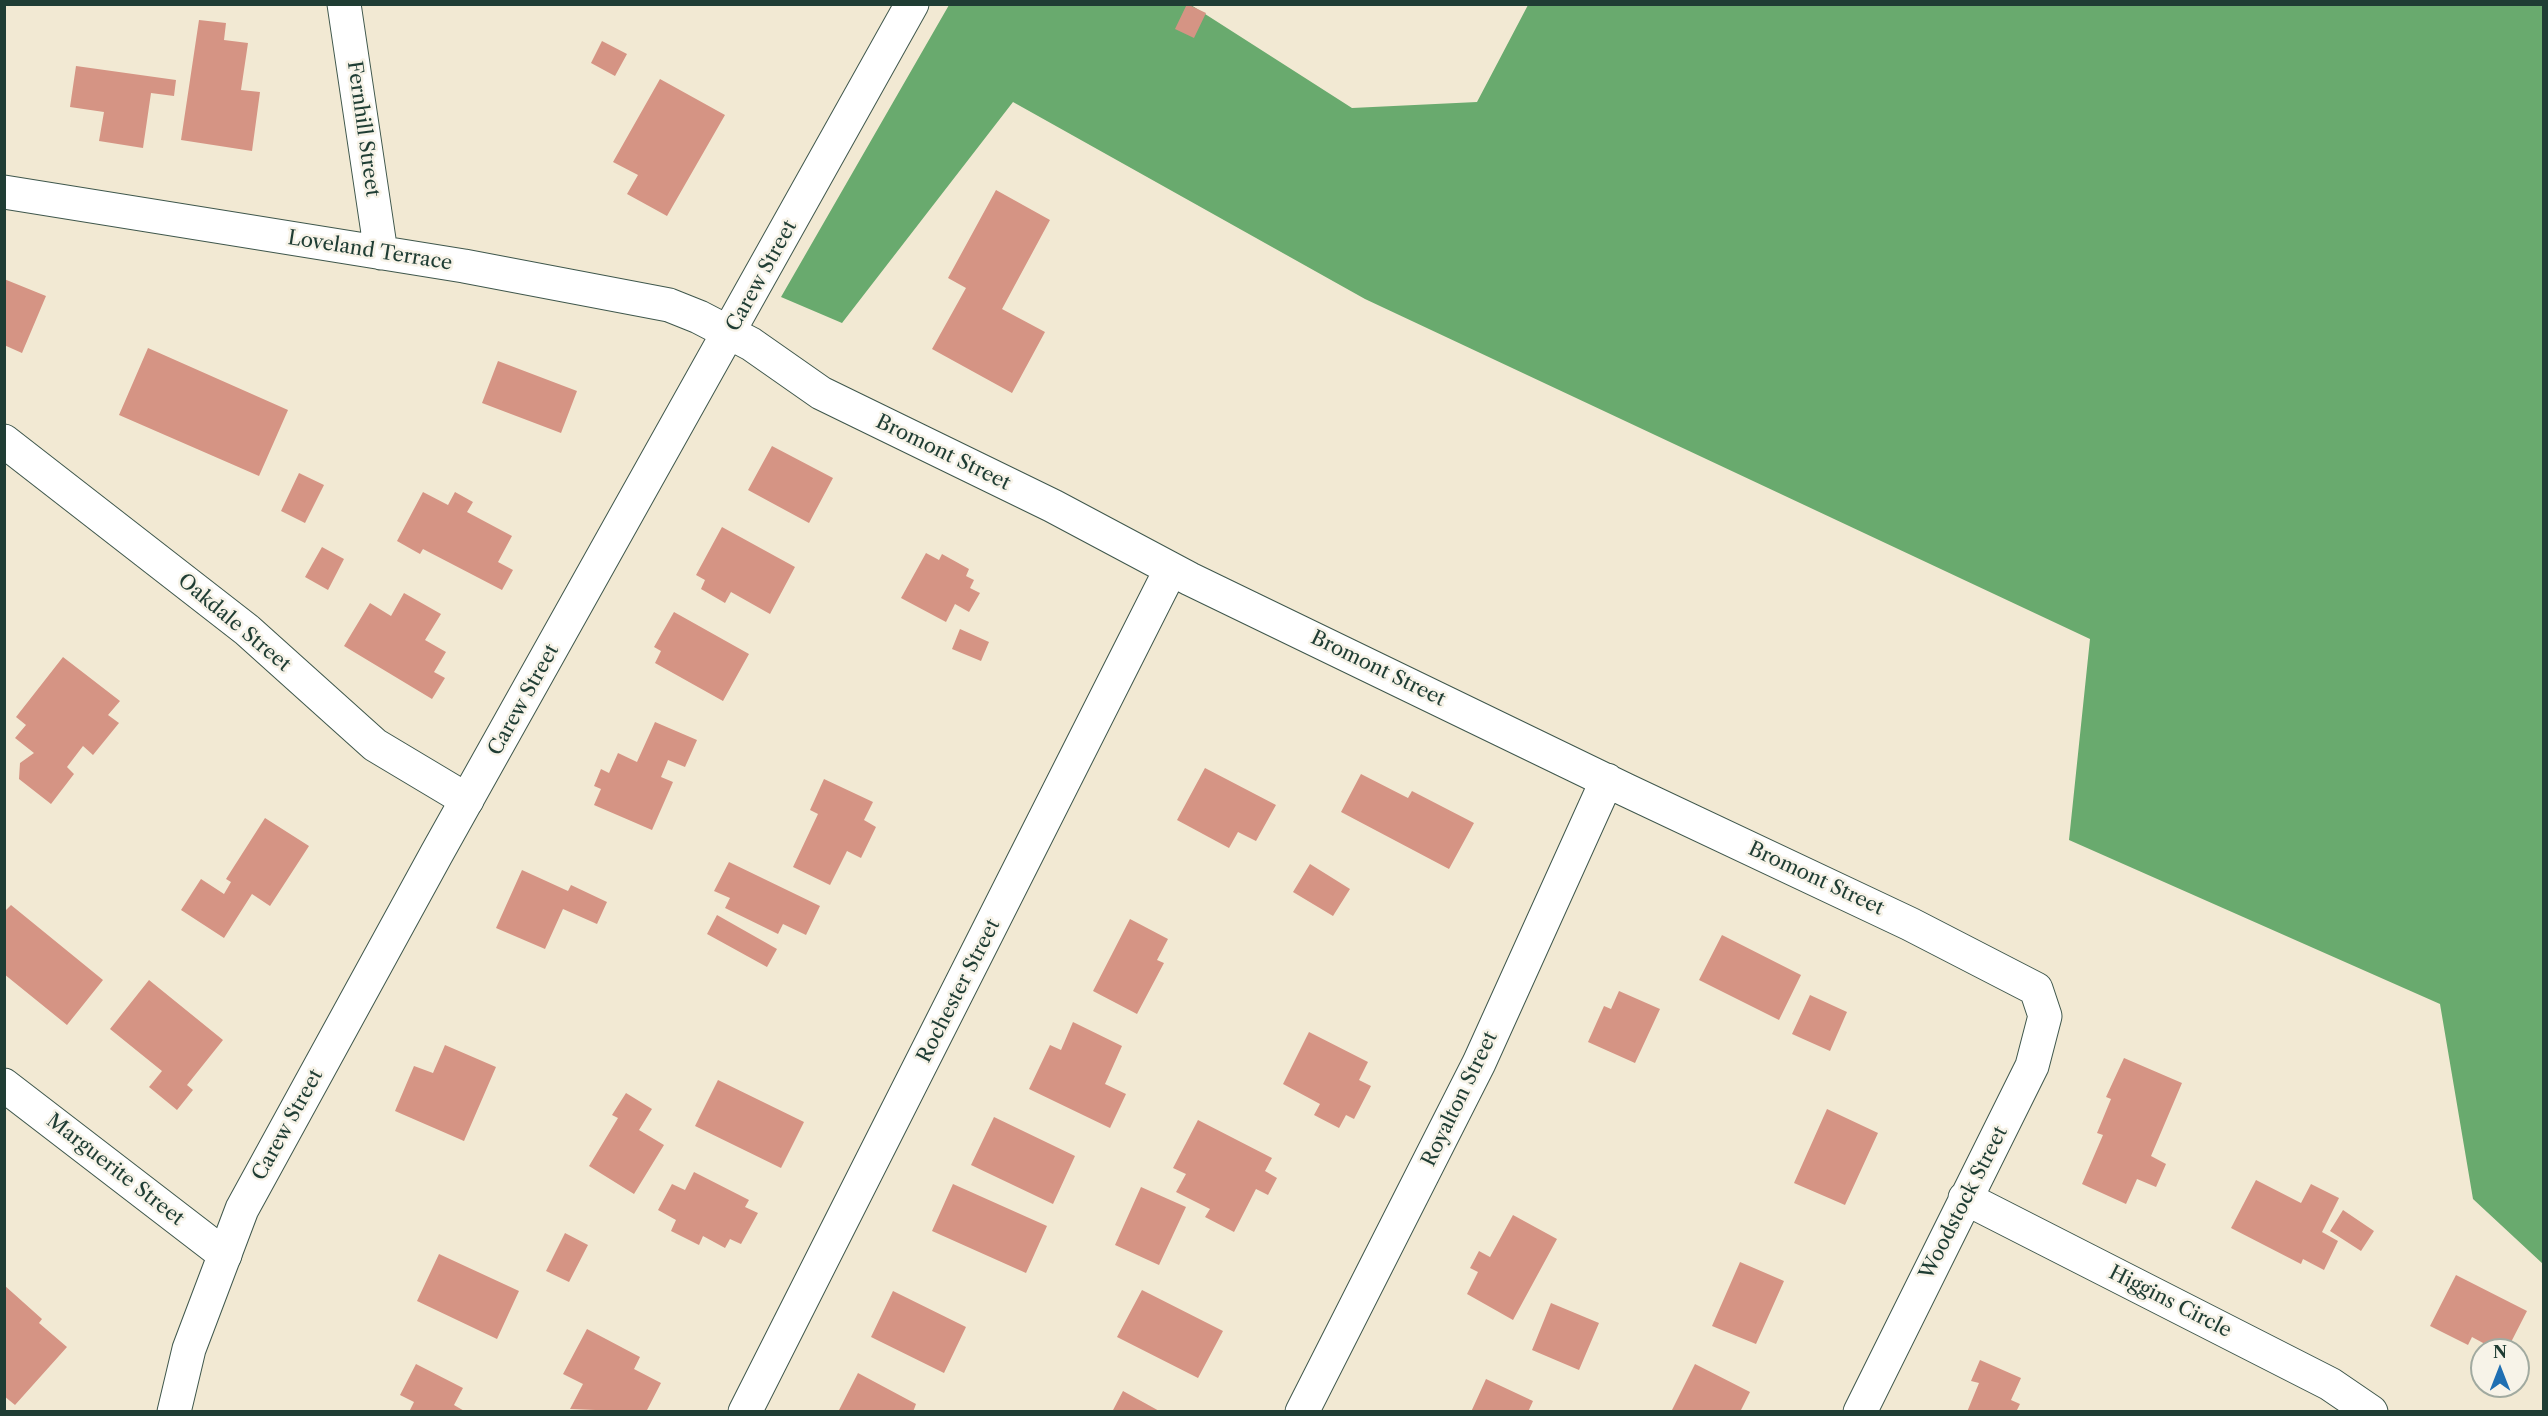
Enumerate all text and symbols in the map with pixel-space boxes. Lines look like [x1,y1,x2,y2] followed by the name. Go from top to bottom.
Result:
[342,60,384,198] street label: Fernhill Street
[722,216,802,336] street label: Carew Street
[286,226,454,276] street label: Loveland Terrace
[872,410,1014,496] street label: Bromont Street
[173,569,295,677] street label: Oakdale Street
[1307,626,1449,712] street label: Bromont Street
[484,640,564,760] street label: Carew Street
[1744,837,1888,921] street label: Bromont Street
[912,915,1006,1067] street label: Rochester Street
[1417,1028,1503,1170] street label: Royalton Street
[248,1065,328,1185] street label: Carew Street
[42,1109,188,1231] street label: Marguerite Street
[1915,1122,2013,1284] street label: Woodstock Street
[2105,1261,2235,1343] street label: Higgins Circle
[2470,1338,2530,1398] north arrow
[2493,1342,2507,1362] text: N

